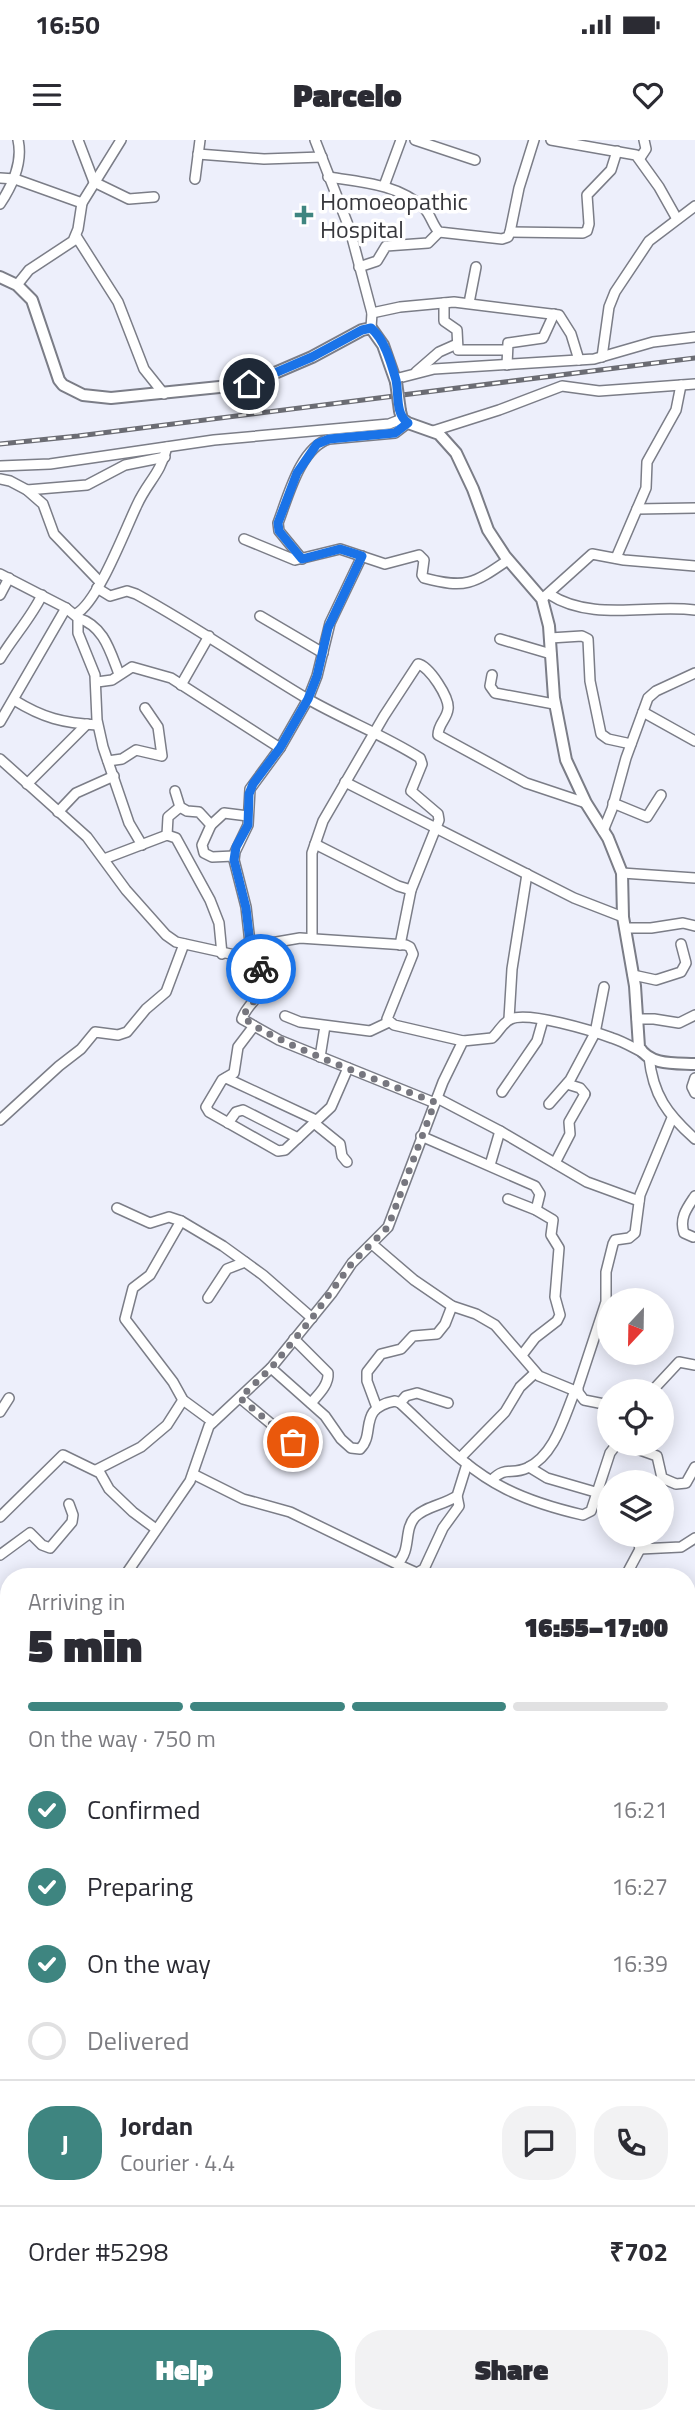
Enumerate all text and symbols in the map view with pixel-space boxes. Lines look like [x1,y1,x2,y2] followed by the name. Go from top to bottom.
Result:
[35,5,100,44] text: 16:50
[293,71,402,119] text: Parcelo
[28,76,66,114] icon: menu
[629,76,667,114] icon: heart
[320,183,468,247] place label: Homoeopathic Hospital
[294,205,314,225] marker: Homoeopathic Hospital
[219,354,279,414] pin
[230,365,268,403] icon: home
[226,934,296,1004] courier
[242,950,280,988] icon: bike
[597,1288,674,1365] north arrow
[597,1288,674,1547] map controls
[597,1379,674,1456] button: locate
[263,1412,323,1472] pin
[274,1423,312,1461] icon: bag
[597,1470,674,1547] button: layers
[28,1584,125,1619] text: Arriving in
[524,1608,668,1647] text: 16:55–17:00
[28,1610,142,1680] text: 5 min
[28,1721,216,1756] text: On the way · 750 m
[87,1790,201,1829] text: Confirmed
[28,1791,66,1829] icon: check
[611,1792,668,1827] text: 16:21
[87,1867,193,1906] text: Preparing
[28,1868,66,1906] icon: check
[611,1869,668,1904] text: 16:27
[87,1944,211,1983] text: On the way
[28,1945,66,1983] icon: check
[611,1946,668,1981] text: 16:39
[87,2021,190,2060] text: Delivered
[120,2106,193,2145] text: Jordan
[502,2106,576,2180] button: chat
[594,2106,668,2180] button: phone
[61,2124,69,2163] text: J
[120,2145,235,2180] text: Courier · 4.4
[28,2232,168,2271] text: Order #5298
[609,2232,668,2271] text: ₹702
[28,2330,341,2410] button: Help
[355,2330,668,2410] button: Share

